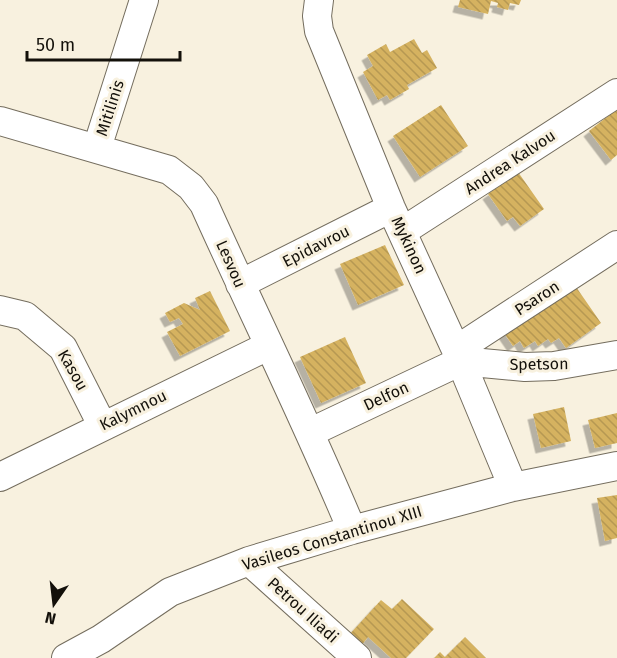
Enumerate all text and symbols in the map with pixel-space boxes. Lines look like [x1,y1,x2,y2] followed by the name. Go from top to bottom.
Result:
[27,24,180,62] scale bar
[36,34,75,56] text: 50 m
[92,78,128,138] street label: Mitilinis
[461,126,559,198] street label: Andrea Kalvou
[387,213,431,277] street label: Mykinon
[279,221,353,271] street label: Epidavrou
[212,237,250,291] street label: Lesvou
[511,277,563,319] street label: Psaron
[54,346,92,394] street label: Kasou
[509,354,569,374] street label: Spetson
[360,377,412,415] street label: Delfon
[96,386,170,434] street label: Kalymnou
[240,502,424,574] street label: Vasileos Constantinou XIII
[264,573,342,647] street label: Petrou Iliadi
[24,574,84,634] north arrow
[43,608,58,629] text: N

